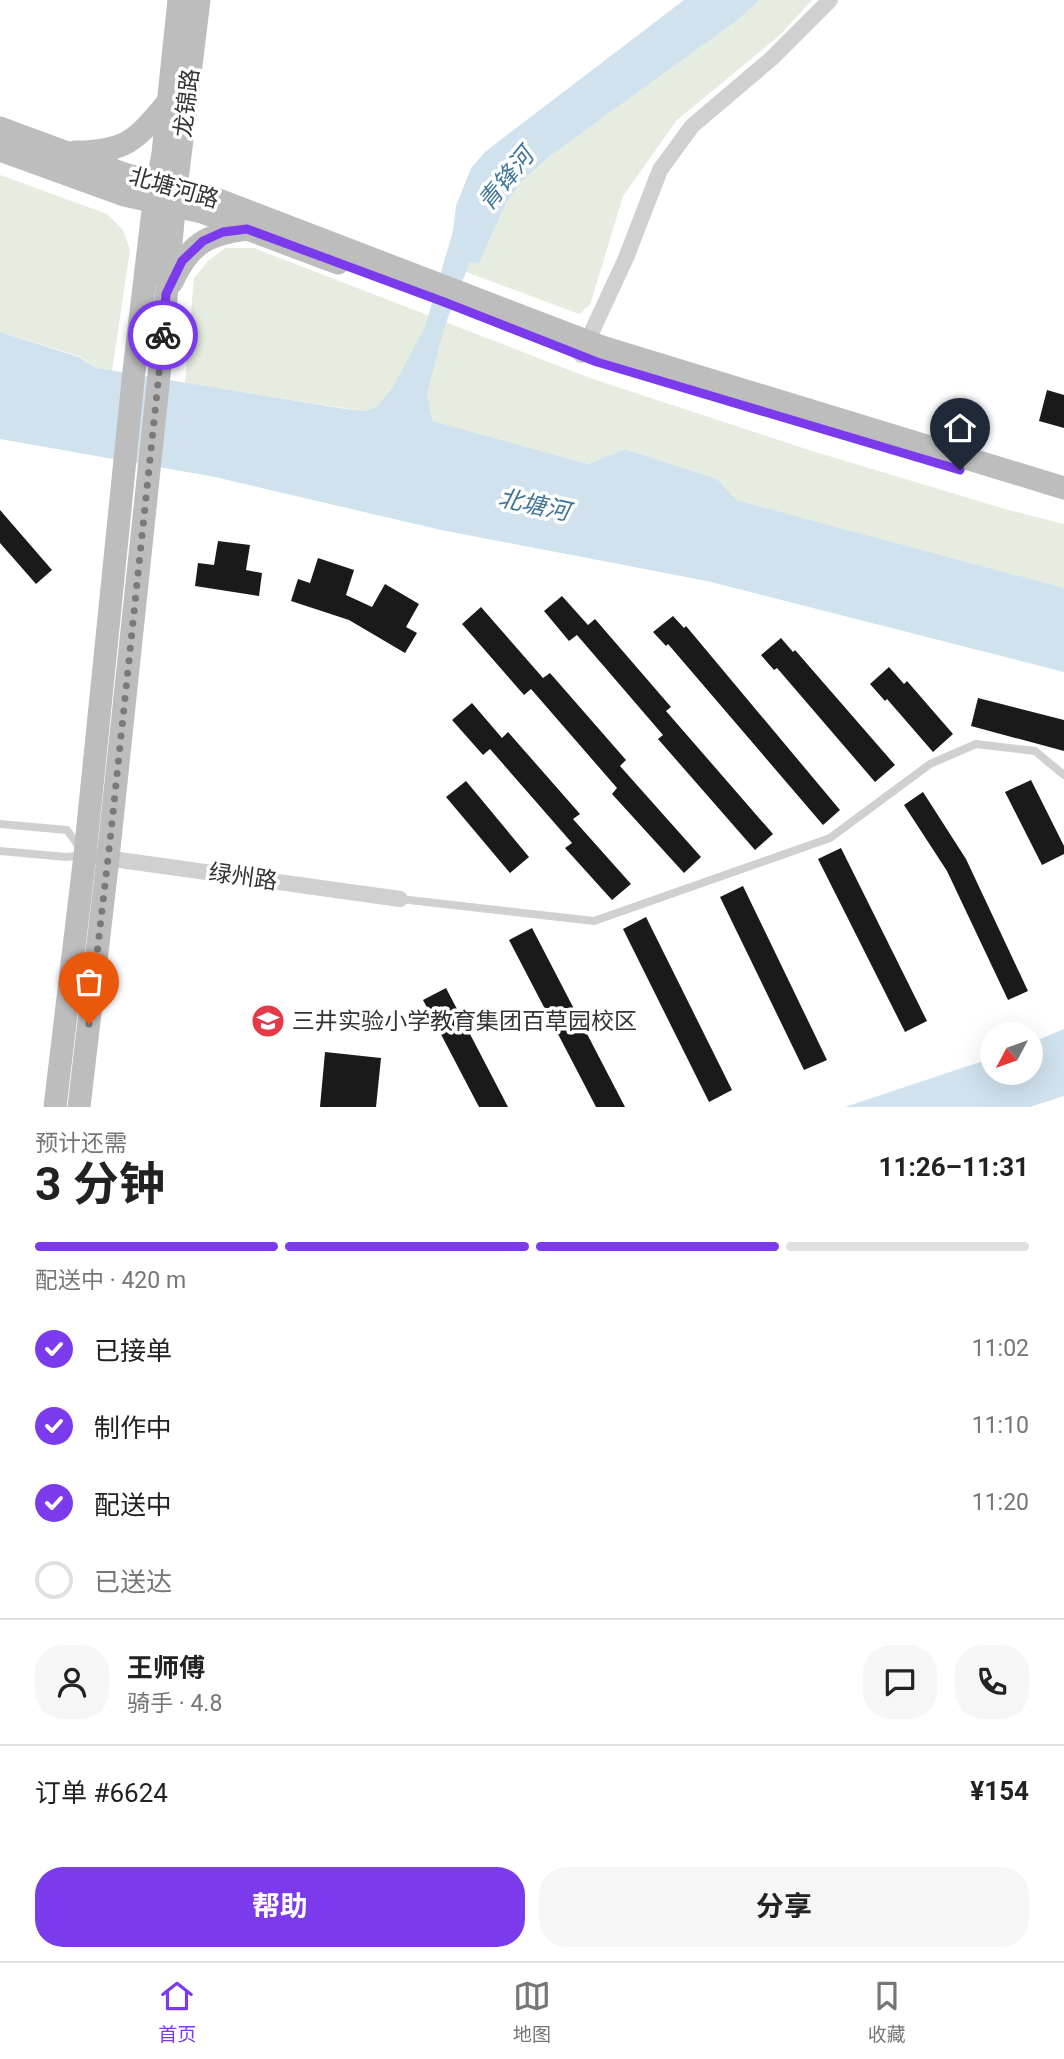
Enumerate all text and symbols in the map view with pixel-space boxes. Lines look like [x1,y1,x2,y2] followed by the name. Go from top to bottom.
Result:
[169,67,205,139] street label: 龙锦路
[472,139,542,216] water label: 青锋河
[126,162,222,214] street label: 北塘河路
[128,300,198,370] courier
[144,316,182,354] icon: bike
[930,398,990,470] pin
[941,409,979,447] icon: home
[496,484,576,527] water label: 北塘河
[207,859,279,895] street label: 绿州路
[59,952,119,1024] pin
[70,963,108,1001] icon: bag
[249,1002,287,1040] school or university icon: 三井实验小学教育集团百草园校区
[292,1008,637,1035] place label: 三井实验小学教育集团百草园校区
[980,1022,1043,1085] north arrow
[980,1022,1043,1085] map controls
[35,1130,127,1157] text: 预计还需
[879,1152,1029,1182] text: 11:26–11:31
[35,1157,165,1211] text: 3 分钟
[35,1267,186,1294] text: 配送中 · 420 m
[35,1330,73,1368] icon: check
[972,1335,1029,1362] text: 11:02
[94,1336,172,1366] text: 已接单
[35,1407,73,1445] icon: check
[972,1412,1029,1439] text: 11:10
[94,1413,172,1443] text: 制作中
[35,1484,73,1522] icon: check
[972,1489,1029,1516] text: 11:20
[94,1490,172,1520] text: 配送中
[94,1567,172,1597] text: 已送达
[35,1645,109,1719] button: person
[863,1645,937,1719] button: chat
[955,1645,1029,1719] button: phone
[127,1653,205,1683] text: 王师傅
[127,1690,222,1717] text: 骑手 · 4.8
[970,1776,1029,1806] text: ¥154
[35,1778,168,1808] text: 订单 #6624
[35,1867,525,1947] button: 帮助
[539,1867,1029,1947] button: 分享
[158,1977,196,2046] tab: 首页
[513,1977,551,2046] tab: 地图
[868,1977,906,2046] tab: 收藏

